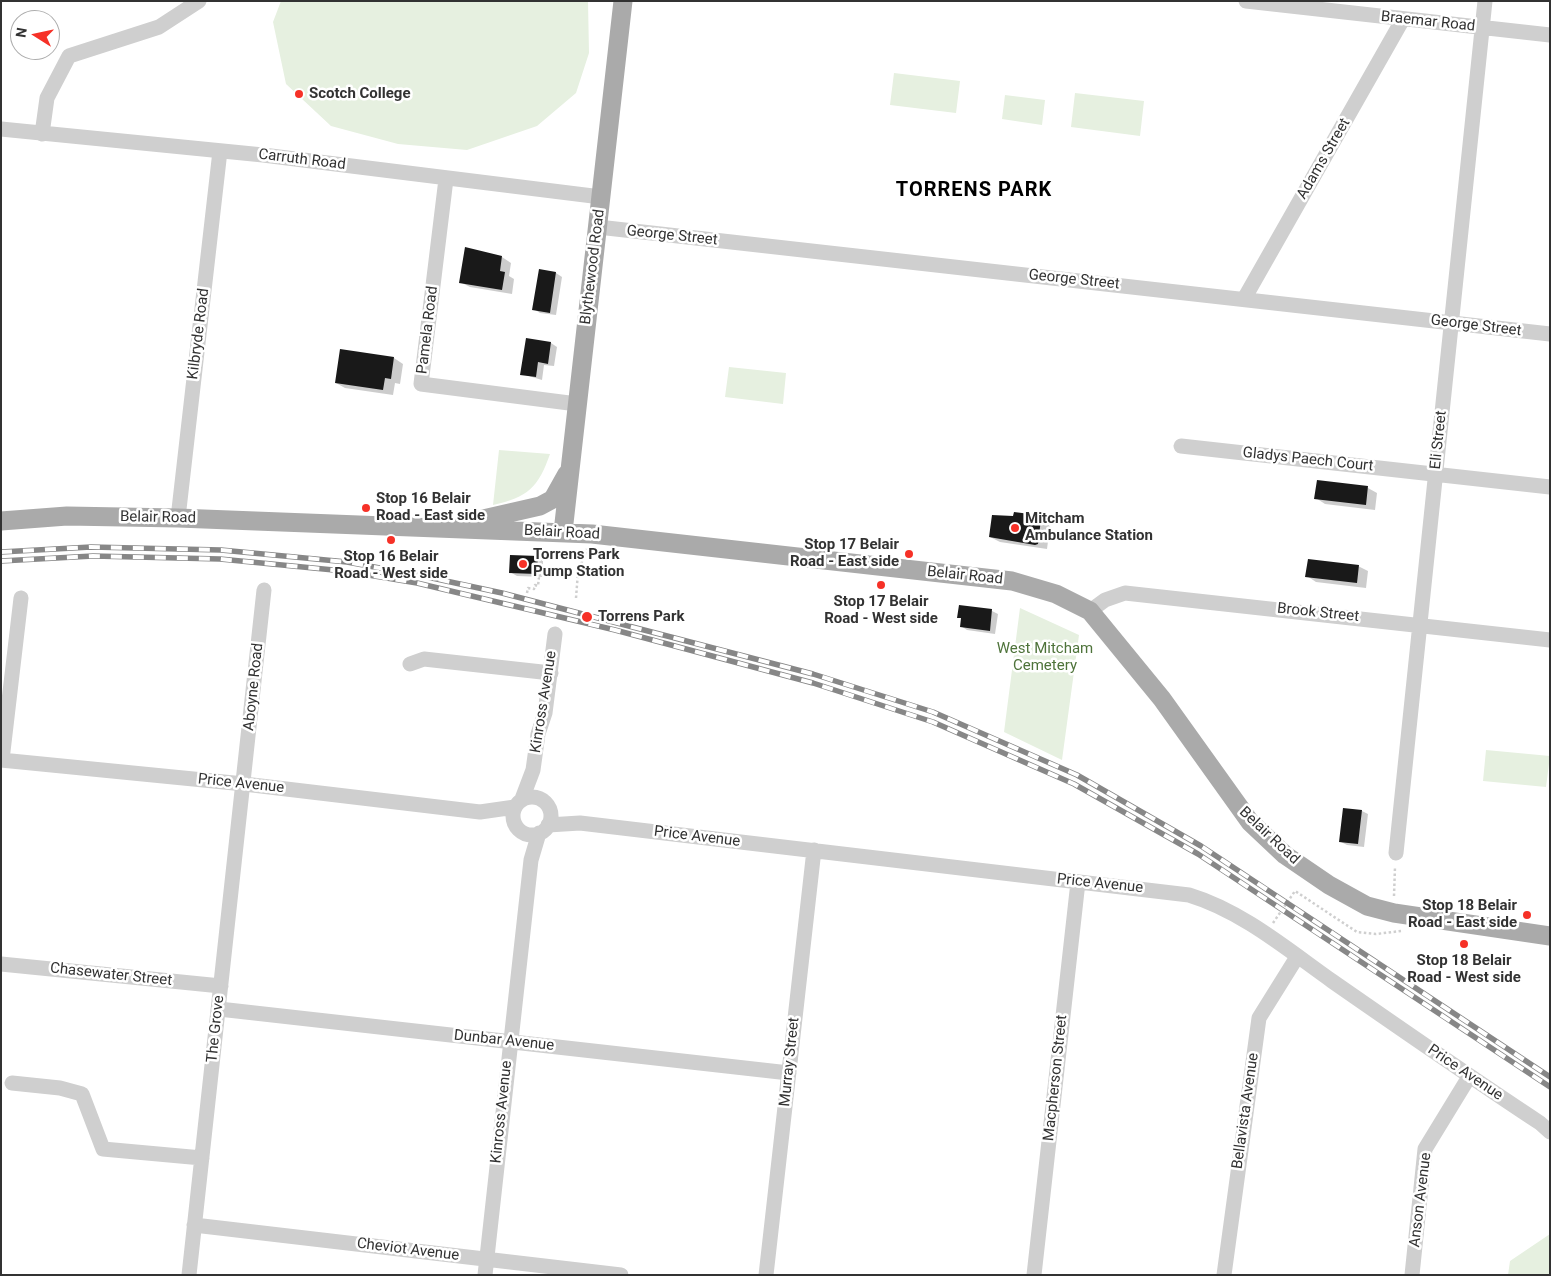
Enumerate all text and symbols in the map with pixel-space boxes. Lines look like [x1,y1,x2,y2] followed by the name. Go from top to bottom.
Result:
[1380,8,1476,36] street label: Braemar Road
[10,10,60,60] north arrow
[12,26,30,39] text: N
[309,85,411,103] place label: Scotch College
[293,88,305,100] marker: Scotch College
[1294,115,1354,203] street label: Adams Street
[257,146,347,174] street label: Carruth Road
[894,179,1054,203] district label: TORRENS PARK
[577,208,609,326] street label: Blythewood Road
[626,222,718,250] street label: George Street
[1028,266,1120,294] street label: George Street
[414,285,442,375] street label: Pamela Road
[184,287,214,381] street label: Kilbryde Road
[1430,312,1522,340] street label: George Street
[1427,410,1451,470] street label: Eli Street
[1242,444,1374,476] street label: Gladys Paech Court
[376,490,485,525] place label: Stop 16 Belair Road - East side
[360,502,372,514] marker: Stop 16 Belair Road - East side
[120,508,196,528] street label: Belair Road
[1025,510,1153,545] place label: Mitcham Ambulance Station
[524,522,600,544] street label: Belair Road
[1009,522,1021,534] marker: Mitcham Ambulance Station
[385,534,397,546] marker: Stop 16 Belair Road - West side
[790,536,899,571] place label: Stop 17 Belair Road - East side
[533,546,624,581] place label: Torrens Park Pump Station
[334,548,448,583] place label: Stop 16 Belair Road - West side
[903,548,915,560] marker: Stop 17 Belair Road - East side
[517,558,529,570] marker: Torrens Park Pump Station
[926,563,1004,589] street label: Belair Road
[875,579,887,591] marker: Stop 17 Belair Road - West side
[824,593,938,628] place label: Stop 17 Belair Road - West side
[1276,600,1360,626] street label: Brook Street
[598,608,684,626] place label: Torrens Park
[580,610,594,624] marker: Torrens Park
[997,640,1093,675] park label: West Mitcham Cemetery
[240,642,268,732] street label: Aboyne Road
[527,650,561,754] street label: Kinross Avenue
[197,771,285,797] street label: Price Avenue
[1235,804,1303,868] street label: Belair Road
[653,823,741,851] street label: Price Avenue
[1056,871,1144,897] street label: Price Avenue
[1408,897,1517,932] place label: Stop 18 Belair Road - East side
[1521,909,1533,921] marker: Stop 18 Belair Road - East side
[1458,938,1470,950] marker: Stop 18 Belair Road - West side
[1407,952,1521,987] place label: Stop 18 Belair Road - West side
[49,960,173,990] street label: Chasewater Street
[204,994,228,1064] street label: The Grove
[1040,1014,1072,1142] street label: Macpherson Street
[776,1016,804,1108] street label: Murray Street
[453,1027,555,1055] street label: Dunbar Avenue
[1424,1041,1506,1105] street label: Price Avenue
[1229,1052,1263,1170] street label: Bellavista Avenue
[488,1060,516,1164] street label: Kinross Avenue
[1406,1152,1436,1248] street label: Anson Avenue
[356,1235,460,1265] street label: Cheviot Avenue

